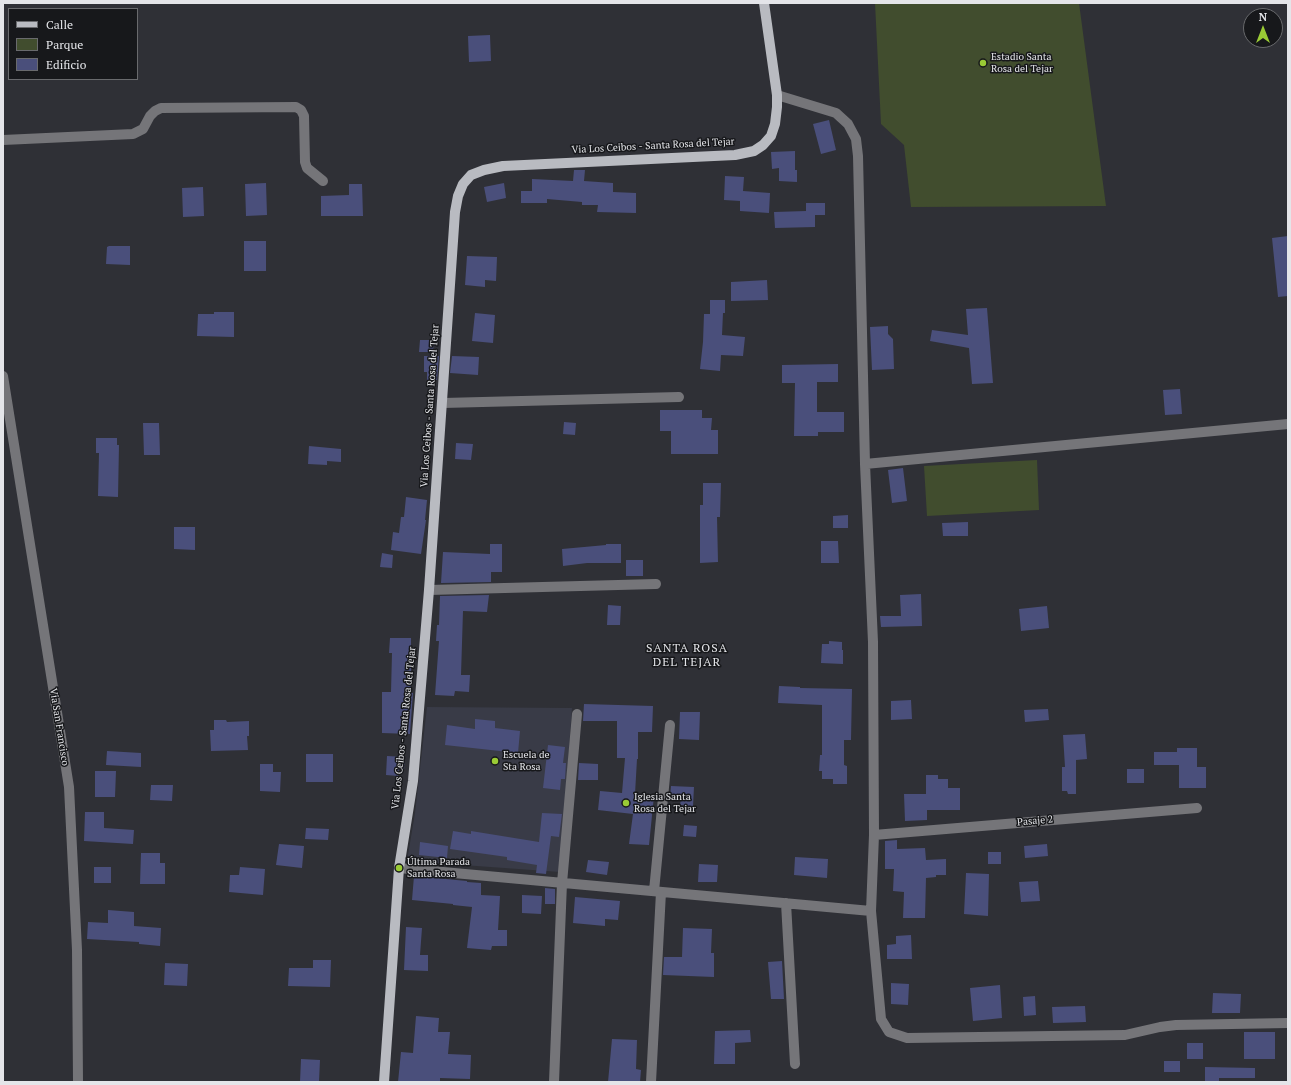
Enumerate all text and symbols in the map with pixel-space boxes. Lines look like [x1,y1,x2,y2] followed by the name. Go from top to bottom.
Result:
[8,8,138,80] legend
[1243,8,1283,48] north arrow
[1259,10,1267,24] text: N
[46,17,73,32] text: Calle
[46,37,83,52] text: Parque
[991,51,1053,74] place label: Estadio Santa Rosa del Tejar
[46,57,86,72] text: Edificio
[978,58,988,68] marker: Estadio Santa Rosa del Tejar
[571,136,735,156] street label: Via Los Ceibos - Santa Rosa del Tejar
[418,324,442,488] street label: Via Los Ceibos - Santa Rosa del Tejar
[646,642,728,670] district label: SANTA ROSA DEL TEJAR
[390,646,418,810] street label: Via Los Ceibos - Santa Rosa del Tejar
[47,687,71,767] street label: Via San Francisco
[503,749,550,772] place label: Escuela de Sta Rosa
[490,756,500,766] marker: Escuela de Sta Rosa
[634,791,696,814] place label: Iglesia Santa Rosa del Tejar
[621,798,631,808] marker: Iglesia Santa Rosa del Tejar
[1017,813,1053,829] street label: Pasaje 2
[407,856,470,880] place label: Última Parada Santa Rosa
[394,863,404,873] marker: Última Parada Santa Rosa

